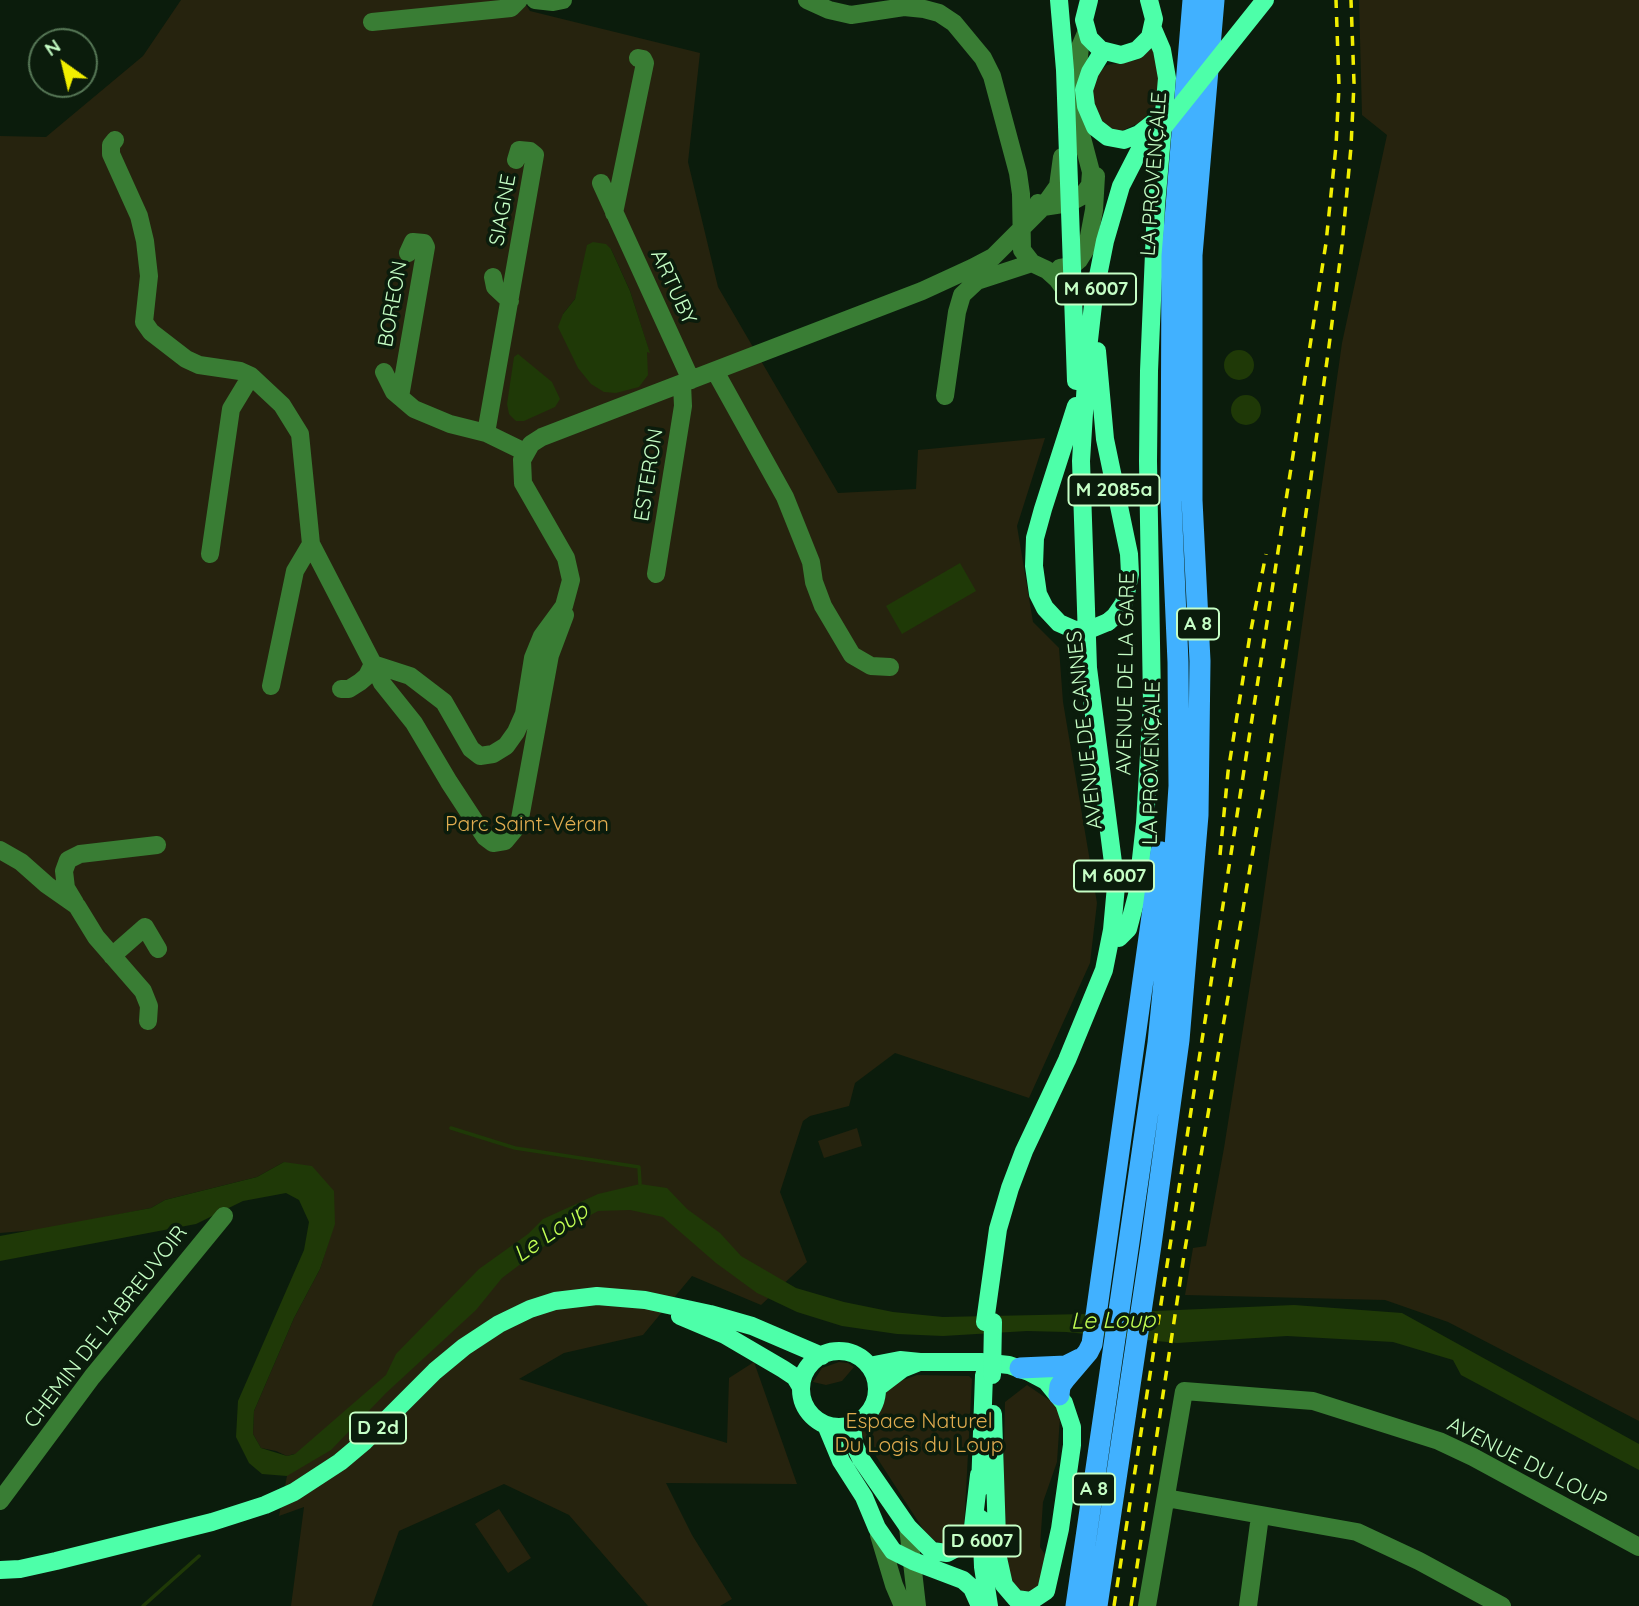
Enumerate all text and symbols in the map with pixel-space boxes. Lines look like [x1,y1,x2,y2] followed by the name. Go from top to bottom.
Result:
[28,28,98,98] north arrow
[40,33,65,61] text: N
[1136,91,1172,257] street label: LA PROVENÇALE
[484,172,522,248] street label: SIAGNE
[645,245,701,329] street label: ARTUBY
[373,259,413,349] street label: BOREON
[1056,274,1136,304] road number: M 6007
[629,427,669,523] street label: ESTERON
[1068,475,1160,505] road number: M 2085a
[1112,572,1140,776] street label: AVENUE DE LA GARE
[1177,608,1219,639] road number: A 8
[1062,629,1108,831] street label: AVENUE DE CANNES
[1138,681,1166,845] street label: LA PROVENÇALE
[445,812,609,838] park label: Parc Saint-Véran
[1074,860,1154,891] road number: M 6007
[508,1197,594,1269] water label: Le Loup
[19,1221,193,1433] street label: CHEMIN DE L'ABREUVOIR
[1070,1306,1156,1336] water label: Le Loup
[834,1409,1004,1459] park label: Espace Naturel Du Logis du Loup
[350,1412,406,1444] road number: D 2d
[1443,1412,1611,1514] street label: AVENUE DU LOUP
[1073,1474,1115,1504] road number: A 8
[944,1526,1020,1556] road number: D 6007

